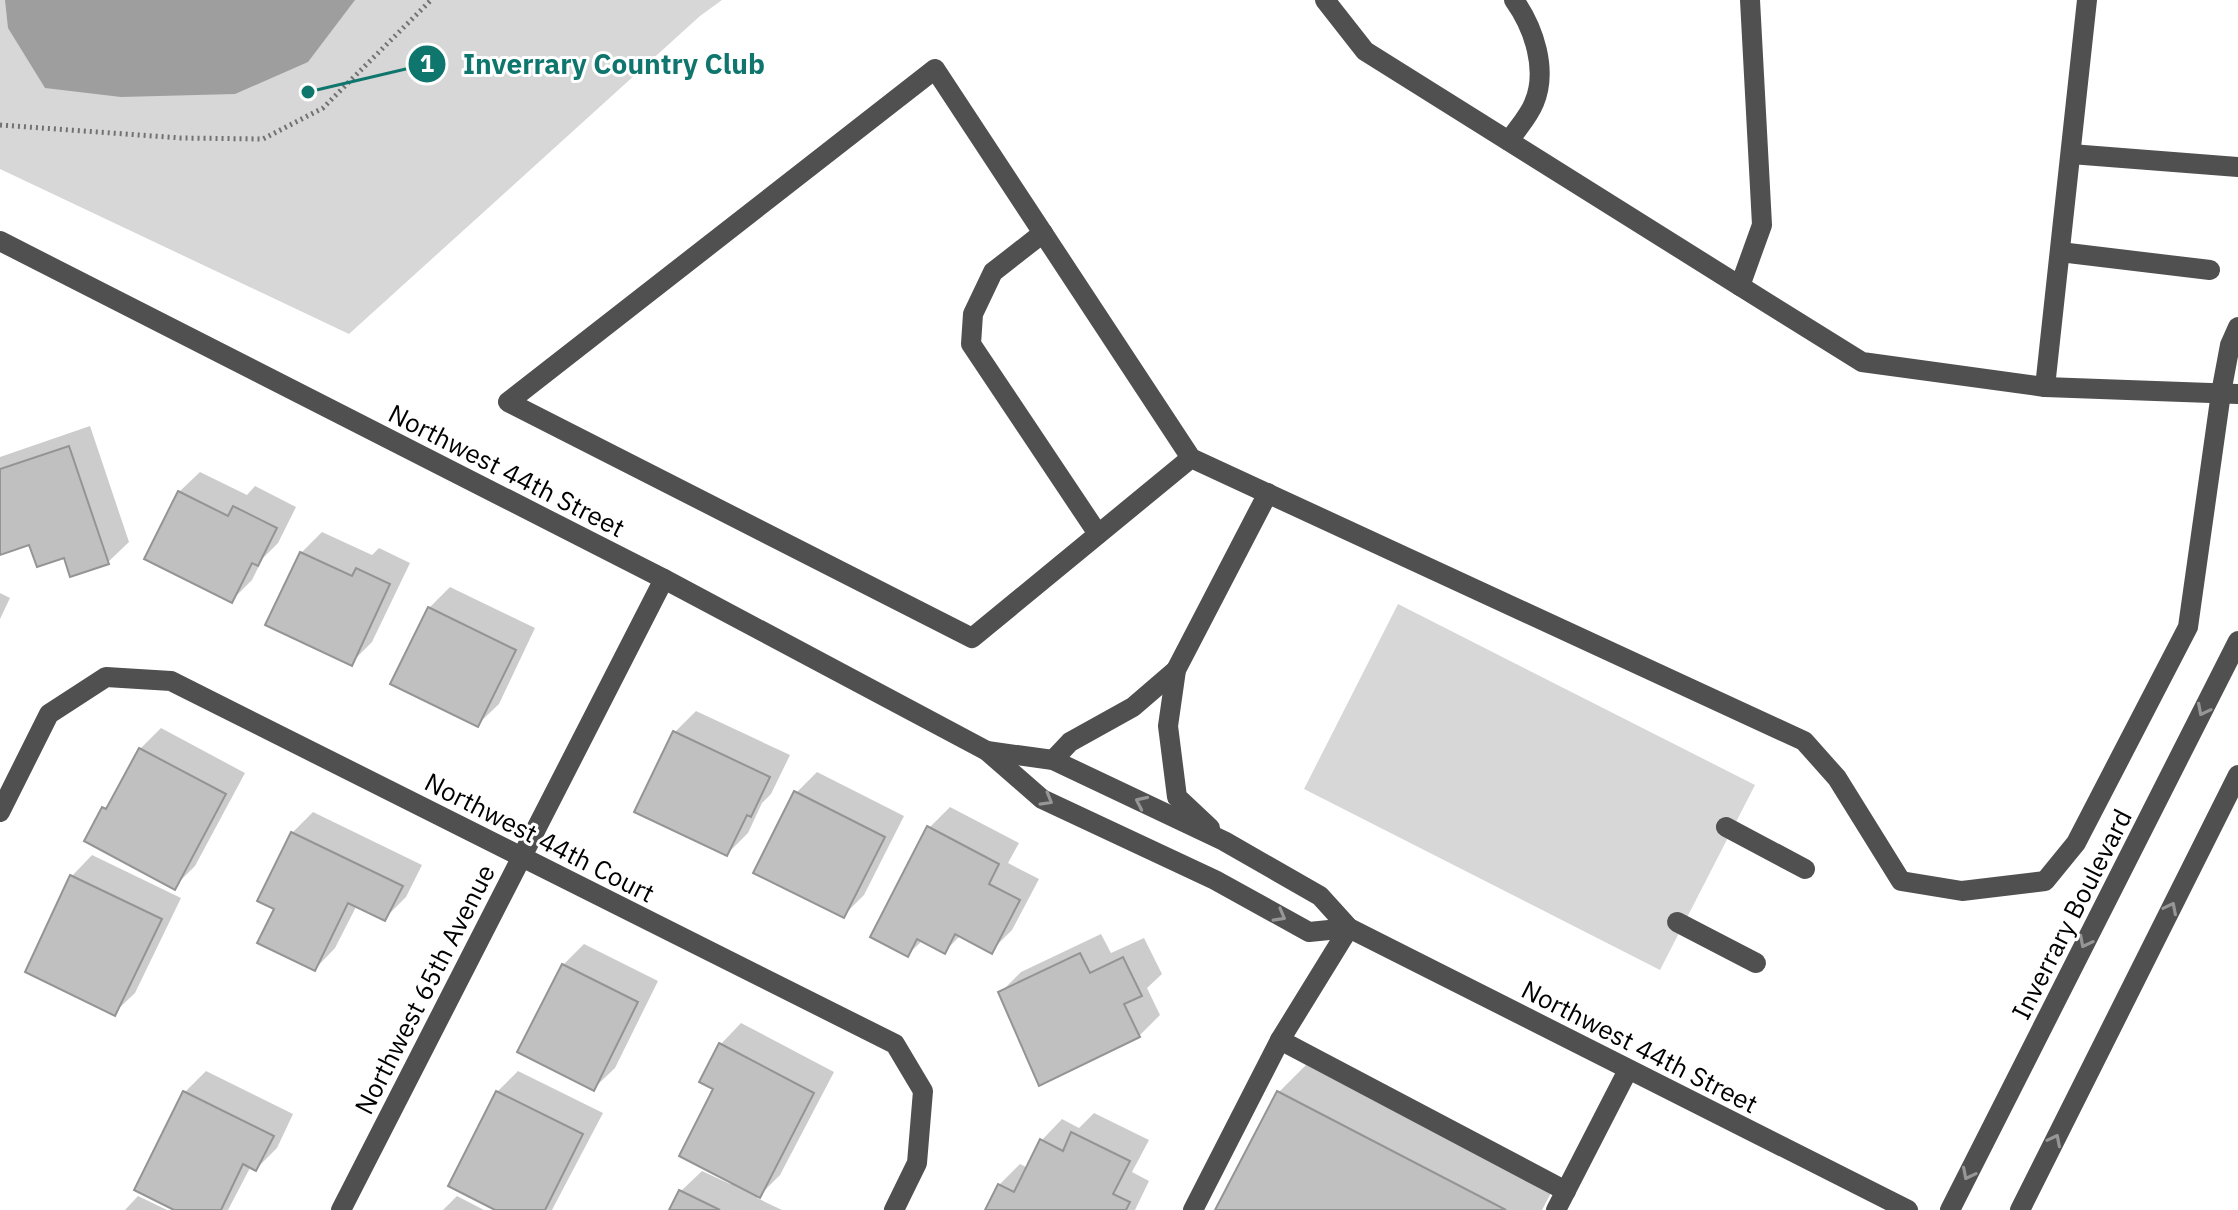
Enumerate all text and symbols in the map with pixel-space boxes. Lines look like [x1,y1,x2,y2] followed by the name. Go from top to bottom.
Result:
[407,38,781,90] callout: Inverrary Country Club
[463,45,765,82] text: Inverrary Country Club
[420,47,434,79] text: 1
[383,396,631,544] street label: Northwest 44th Street
[2197,702,2212,717] one-way arrow
[419,764,661,910] street label: Northwest 44th Court
[1038,790,1053,806] one-way arrow
[1135,796,1149,812] one-way arrow
[2003,803,2139,1025] street label: Inverrary Boulevard
[346,858,502,1120] street label: Northwest 65th Avenue
[2162,901,2177,916] one-way arrow
[1271,906,1285,922] one-way arrow
[2080,934,2095,949] one-way arrow
[1516,972,1764,1120] street label: Northwest 44th Street
[2045,1134,2061,1149] one-way arrow
[1962,1166,1977,1181] one-way arrow

